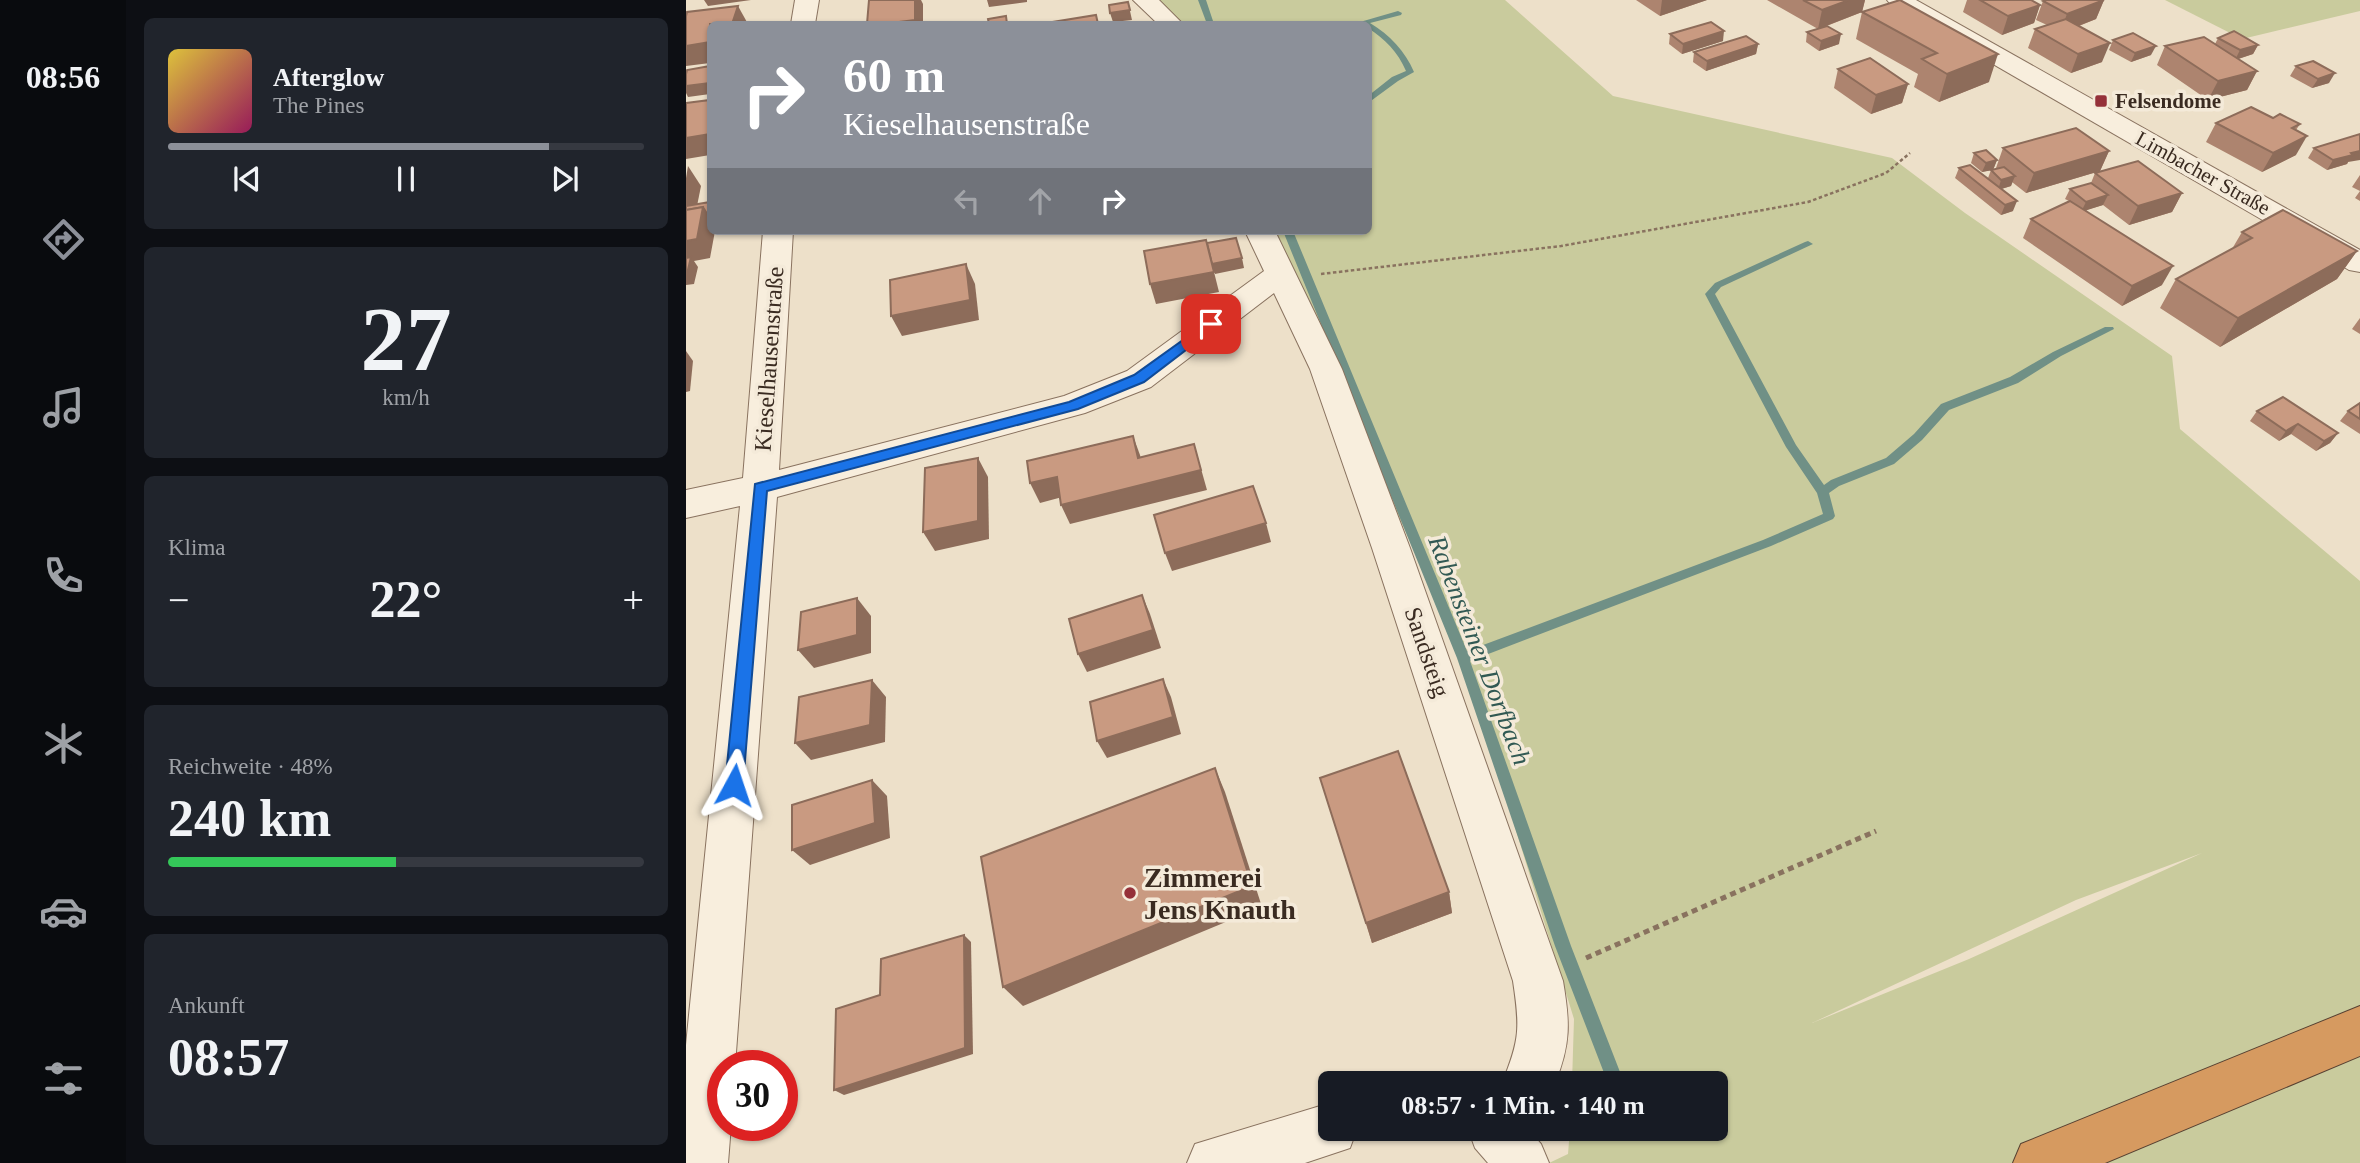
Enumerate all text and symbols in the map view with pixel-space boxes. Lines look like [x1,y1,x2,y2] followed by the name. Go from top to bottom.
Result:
[843,48,945,103] text: 60 m
[728,49,819,140] icon: right
[26,59,100,95] text: 08:56
[273,63,384,92] text: Afterglow
[2115,89,2221,113] place label: Felsendome
[273,93,364,118] text: The Pines
[2093,93,2109,109] marker: Felsendome
[843,106,1090,142] text: Kieselhausenstraße
[2132,126,2274,220] street label: Limbacher Straße
[228,160,266,198] icon: previous
[387,160,425,198] icon: pause
[546,160,584,198] icon: next
[948,182,986,220] icon: left
[1021,182,1059,220] icon: ahead
[1094,182,1132,220] icon: right
[39,215,88,264] icon: directions
[750,266,788,452] street label: Kieselhausenstraße
[361,289,452,390] text: 27
[1181,294,1241,354] pin
[1192,305,1230,343] icon: arrive
[39,383,88,432] icon: music
[382,385,430,410] text: km/h
[1422,530,1537,769] water label: Rabensteiner Dorfbach
[168,535,226,560] text: Klima
[39,551,88,600] icon: phone
[370,571,442,628] text: 22°
[168,579,189,621] text: −
[623,579,644,621] text: +
[1400,604,1454,700] street label: Sandsteig
[39,719,88,768] icon: climate
[697,748,771,822] position arrow
[168,754,333,779] text: Reichweite · 48%
[168,790,331,847] text: 240 km
[1144,862,1296,925] place label: Zimmerei Jens Knauth
[1122,885,1138,901] marker: Zimmerei Jens Knauth
[39,887,88,936] icon: car
[168,993,245,1018] text: Ankunft
[168,1029,289,1086] text: 08:57
[707,1050,798,1141] speed limit sign: 30
[39,1054,88,1103] icon: filters
[1401,1091,1645,1120] text: 08:57 · 1 Min. · 140 m

